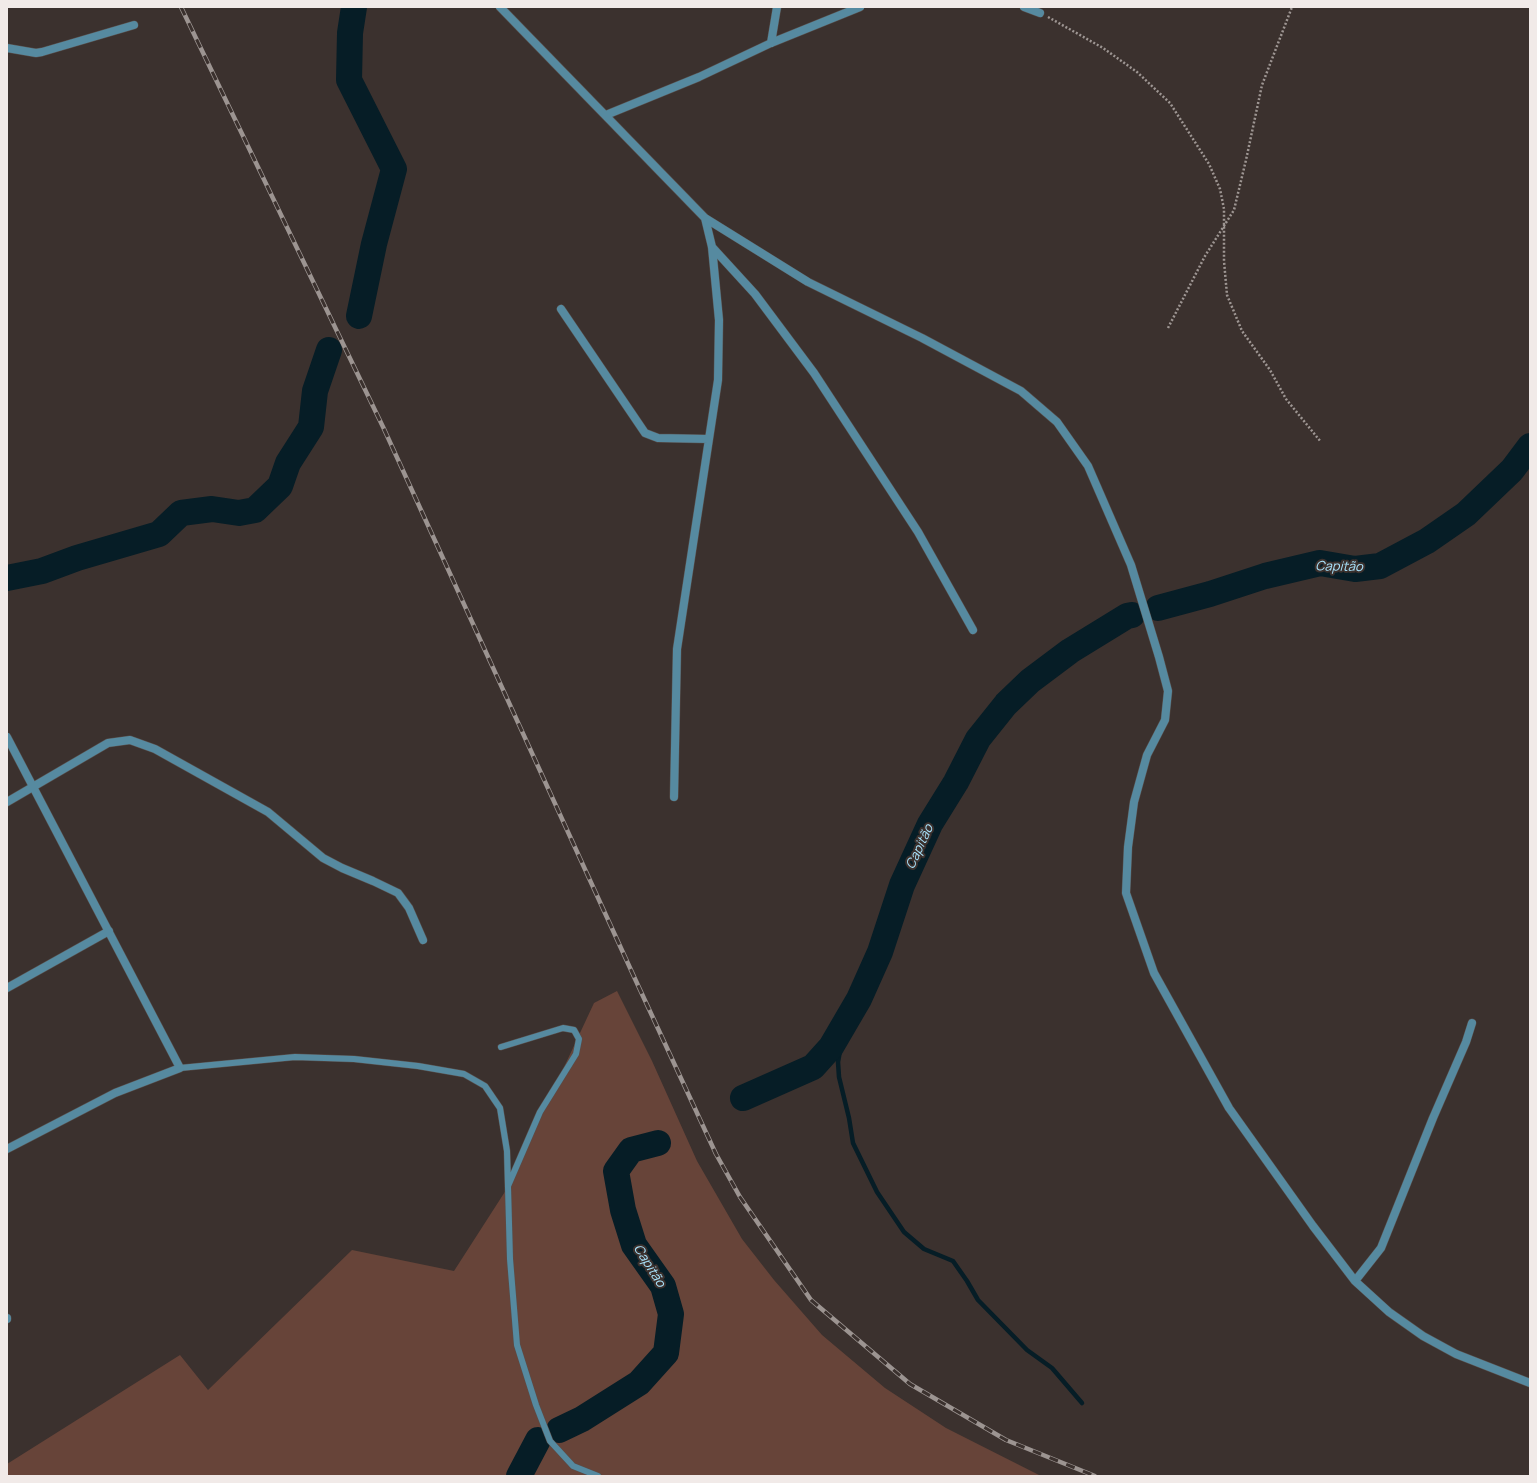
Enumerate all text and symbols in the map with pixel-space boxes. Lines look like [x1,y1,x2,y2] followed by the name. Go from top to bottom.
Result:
[1315,559,1363,575] water label: Capitão
[903,822,937,872] water label: Capitão
[630,1242,668,1290] water label: Capitão

